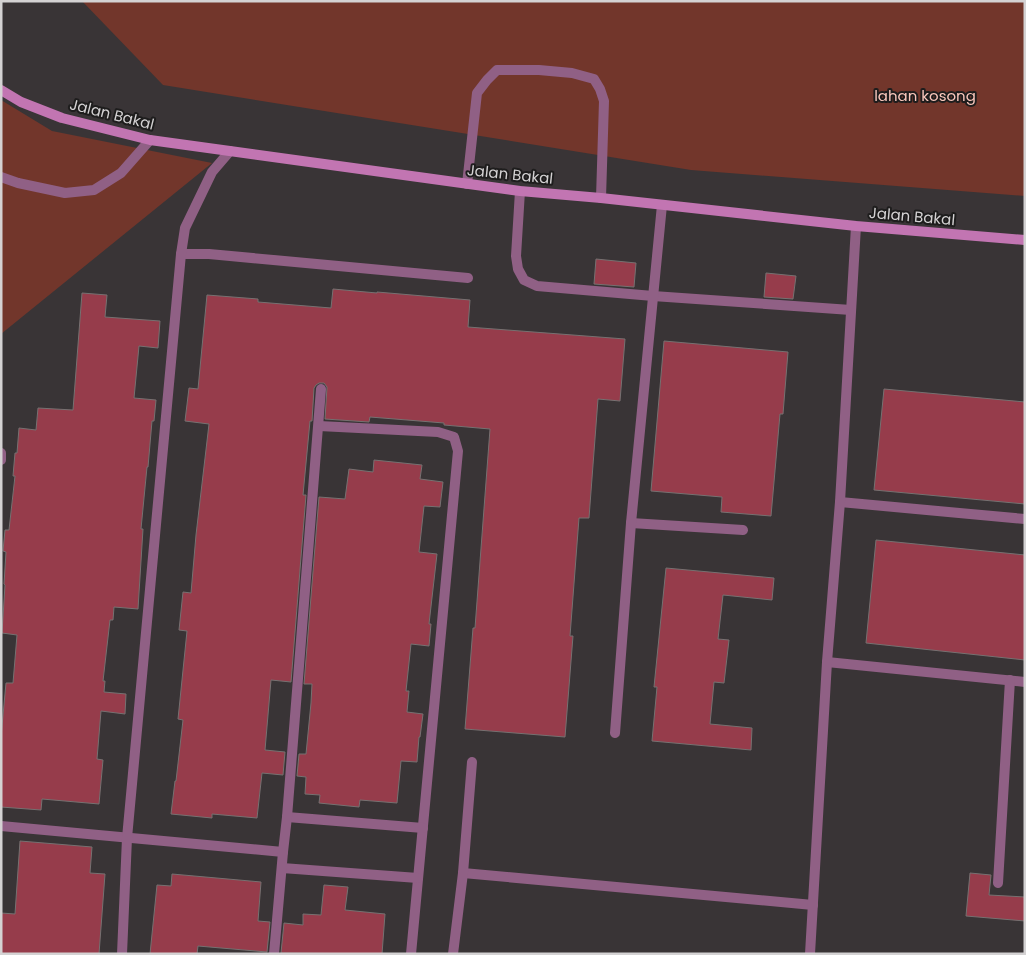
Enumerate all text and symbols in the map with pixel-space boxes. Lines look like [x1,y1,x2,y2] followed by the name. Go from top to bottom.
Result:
[874,85,976,106] park label: lahan kosong
[68,93,156,135] street label: Jalan Bakal
[466,159,554,189] street label: Jalan Bakal
[868,202,956,230] street label: Jalan Bakal

